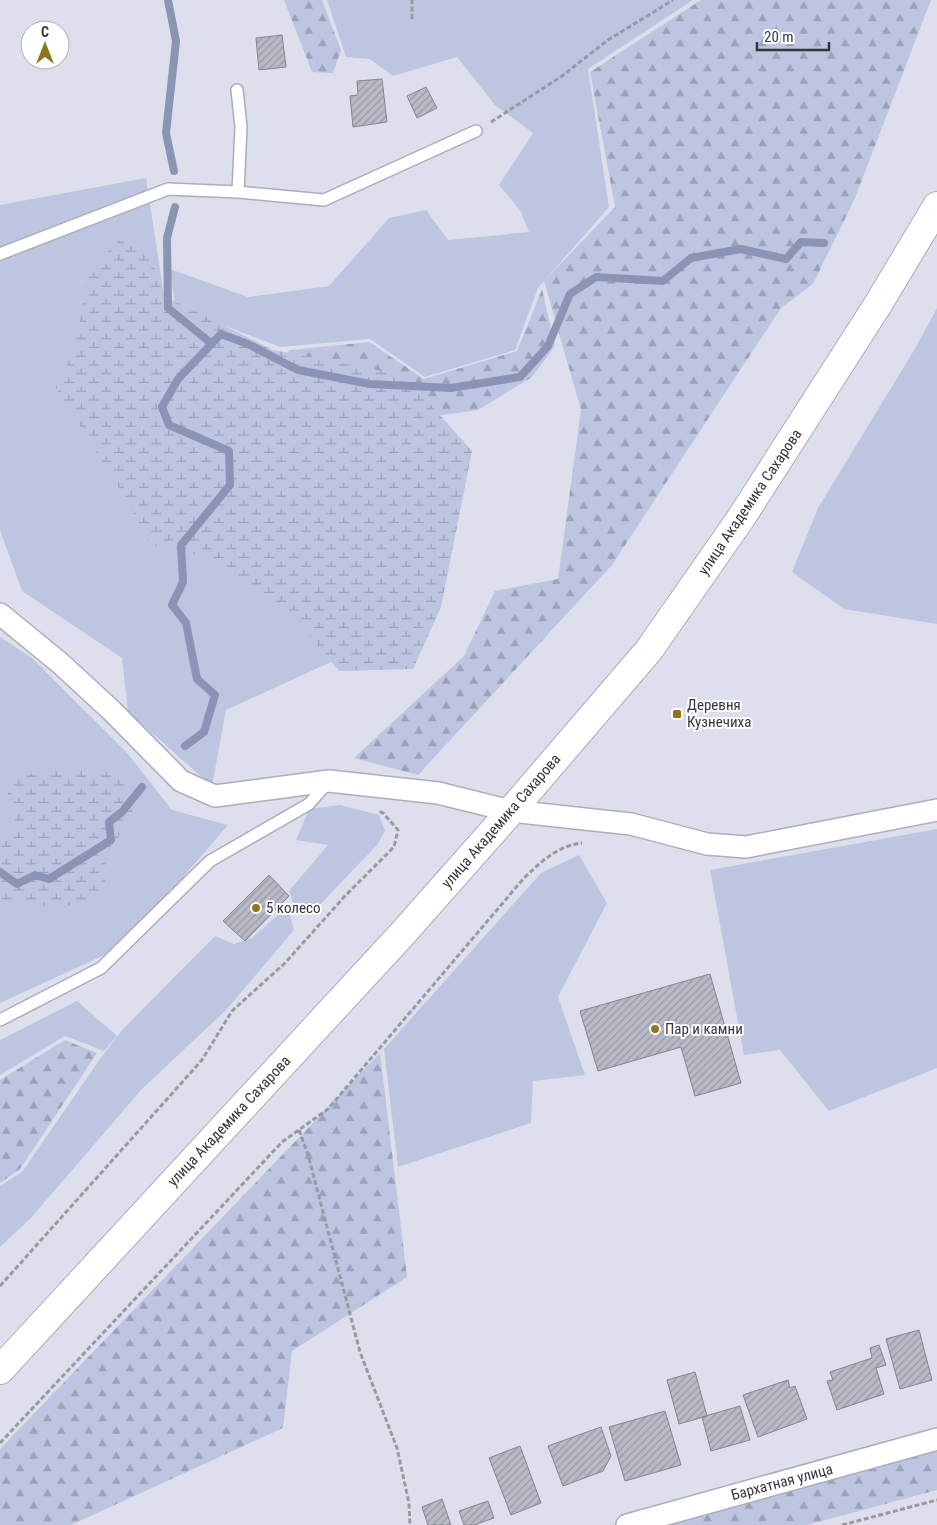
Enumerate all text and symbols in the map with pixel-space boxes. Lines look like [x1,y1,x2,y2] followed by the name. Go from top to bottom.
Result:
[20,20,70,70] north arrow
[757,20,830,52] scale bar
[41,24,49,40] text: С
[764,28,794,46] text: 20 m
[694,426,806,578] street label: улица Академика Сахарова
[687,696,751,731] place label: Деревня Кузнечиха
[671,708,683,720] marker: Деревня Кузнечиха
[438,750,564,892] street label: улица Академика Сахарова
[266,899,320,917] place label: 5 колесо
[250,902,262,914] marker: 5 колесо
[665,1020,743,1038] place label: Пар и камни
[649,1023,661,1035] marker: Пар и камни
[164,1052,294,1190] street label: улица Академика Сахарова
[729,1460,835,1504] street label: Бархатная улица

